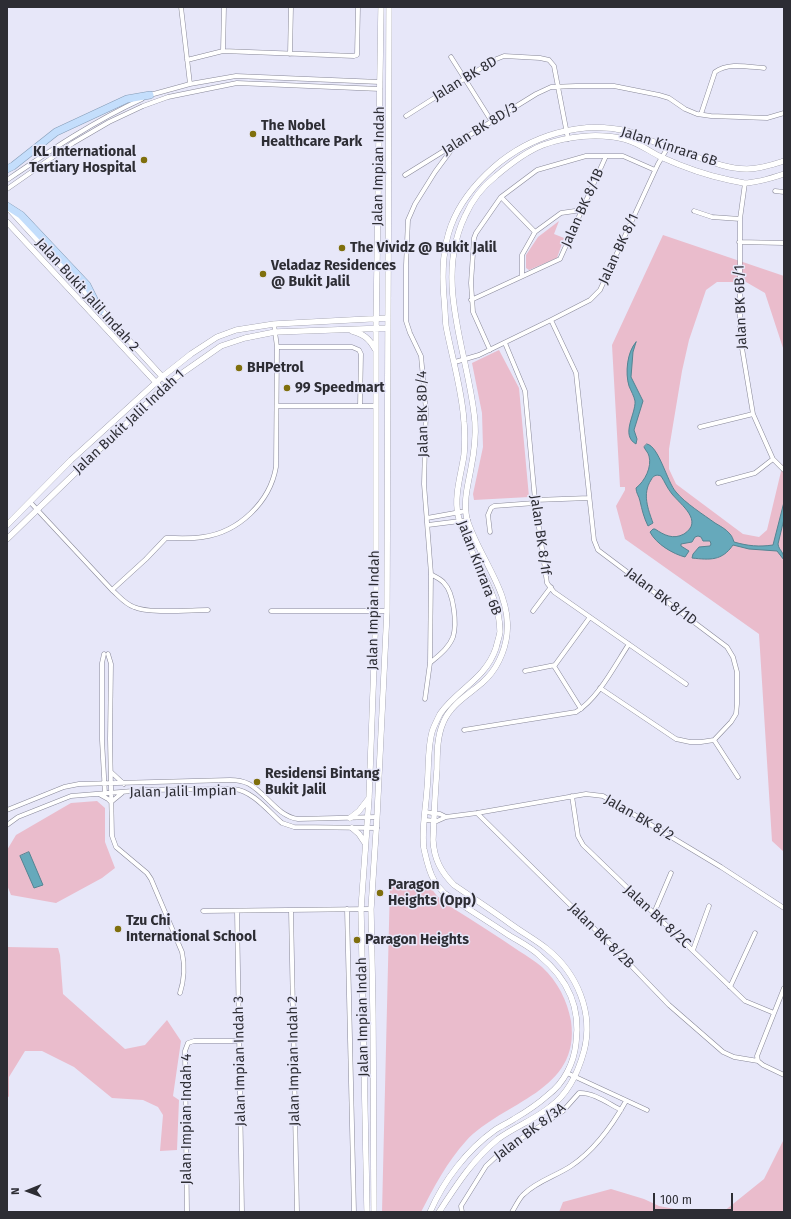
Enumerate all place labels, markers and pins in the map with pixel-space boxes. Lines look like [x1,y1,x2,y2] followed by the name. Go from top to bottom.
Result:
[261,118,362,150] place label: The Nobel Healthcare Park
[248,129,258,139] marker: The Nobel Healthcare Park
[29,144,136,176] place label: KL International Tertiary Hospital
[139,155,149,165] marker: KL International Tertiary Hospital
[350,240,497,256] place label: The Vividz @ Bukit Jalil
[337,243,347,253] marker: The Vividz @ Bukit Jalil
[271,258,396,290] place label: Veladaz Residences @ Bukit Jalil
[258,269,268,279] marker: Veladaz Residences @ Bukit Jalil
[247,360,304,376] place label: BHPetrol
[234,363,244,373] marker: BHPetrol
[295,380,385,396] place label: 99 Speedmart
[282,383,292,393] marker: 99 Speedmart
[265,766,379,798] place label: Residensi Bintang Bukit Jalil
[252,777,262,787] marker: Residensi Bintang Bukit Jalil
[388,877,476,910] place label: Paragon Heights (Opp)
[375,888,385,898] marker: Paragon Heights (Opp)
[126,913,256,946] place label: Tzu Chi International School
[113,924,123,934] marker: Tzu Chi International School
[365,932,469,948] place label: Paragon Heights
[352,935,362,945] marker: Paragon Heights

